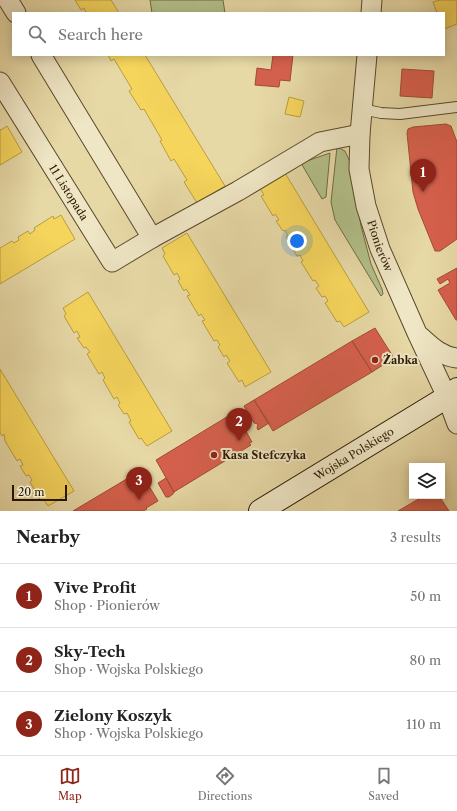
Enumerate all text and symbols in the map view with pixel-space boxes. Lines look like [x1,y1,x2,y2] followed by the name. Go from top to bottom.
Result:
[12,12,445,56] search box
[26,23,48,45] icon: search
[58,25,143,44] text: Search here
[410,159,436,192] pin: 1
[46,162,91,223] street label: 11 Listopada
[364,218,396,274] street label: Pionierów
[287,231,307,251] your location
[383,353,419,367] place label: Żabka
[370,355,380,365] marker: Żabka
[226,408,252,441] pin: 2
[311,424,397,484] street label: Wojska Polskiego
[222,448,307,462] place label: Kasa Stefczyka
[209,450,219,460] marker: Kasa Stefczyka
[409,463,445,499] map controls
[409,463,445,499] button: layers
[126,467,152,500] pin: 3
[12,483,67,502] scale bar
[18,485,44,499] text: 20 m
[16,527,80,547] text: Nearby
[390,529,441,545] text: 3 results
[54,578,136,597] text: Vive Profit
[26,588,32,604] text: 1
[410,588,441,604] text: 50 m
[54,597,160,613] text: Shop · Pionierów
[54,642,126,661] text: Sky-Tech
[25,652,33,668] text: 2
[409,652,441,668] text: 80 m
[54,661,203,677] text: Shop · Wojska Polskiego
[54,706,172,725] text: Zielony Koszyk
[25,716,33,732] text: 3
[406,716,441,732] text: 110 m
[54,725,203,741] text: Shop · Wojska Polskiego
[58,765,82,803] tab: Map
[198,765,252,803] tab: Directions
[368,765,399,803] tab: Saved

